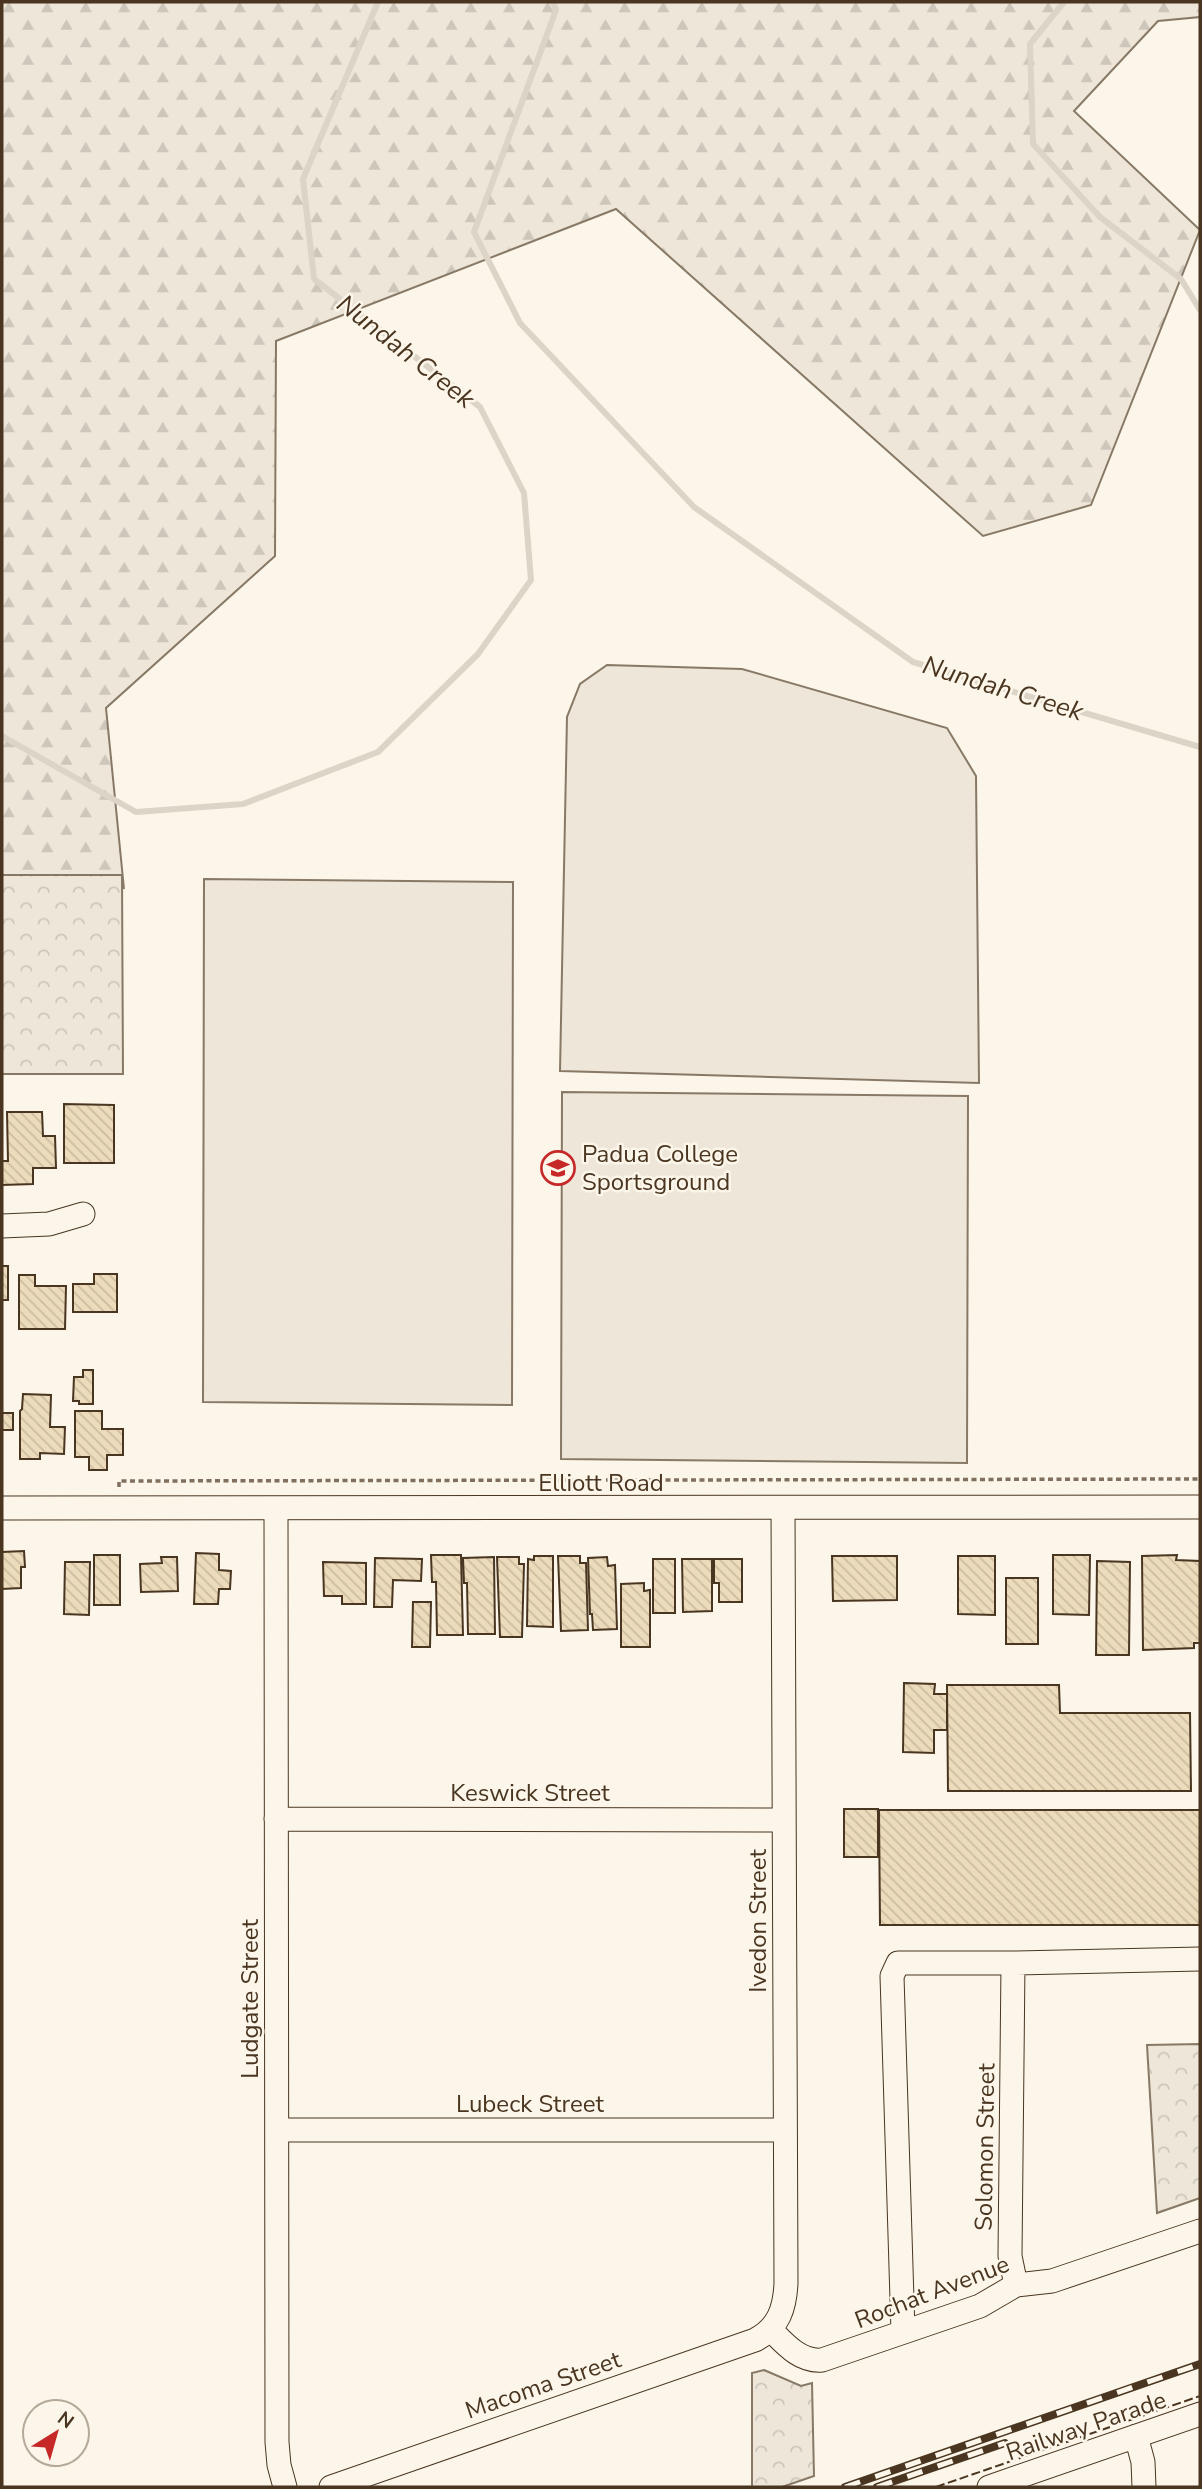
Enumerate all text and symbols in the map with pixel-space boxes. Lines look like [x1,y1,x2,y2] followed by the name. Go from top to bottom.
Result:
[329,286,483,417] water label: Nundah Creek
[918,647,1088,730] water label: Nundah Creek
[582,1138,738,1198] place label: Padua College Sportsground
[539,1149,577,1187] school or university icon: Padua College Sportsground
[538,1467,664,1499] street label: Elliott Road
[450,1777,610,1809] street label: Keswick Street
[742,1849,774,1993] street label: Ivedon Street
[234,1919,266,2079] street label: Ludgate Street
[968,2062,1002,2231] street label: Solomon Street
[456,2088,604,2120] street label: Lubeck Street
[850,2248,1014,2336] street label: Rochat Avenue
[461,2343,626,2427] street label: Macoma Street
[1002,2384,1170,2468] street label: Railway Parade
[21,2398,91,2468] north arrow
[52,2406,79,2435] text: N

